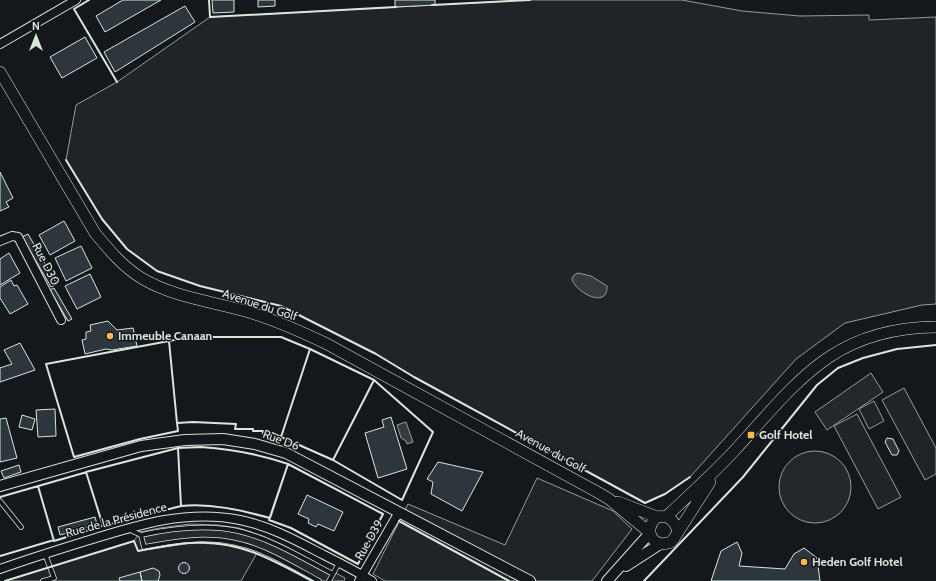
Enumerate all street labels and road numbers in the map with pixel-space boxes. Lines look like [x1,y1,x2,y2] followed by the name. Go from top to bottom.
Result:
[29,240,64,288] street label: Rue D30
[221,285,299,324] street label: Avenue du Golf
[514,425,589,476] street label: Avenue du Golf
[261,426,302,453] street label: Rue D6
[64,499,168,540] street label: Rue de la Présidence
[351,517,386,563] street label: Rue D39

